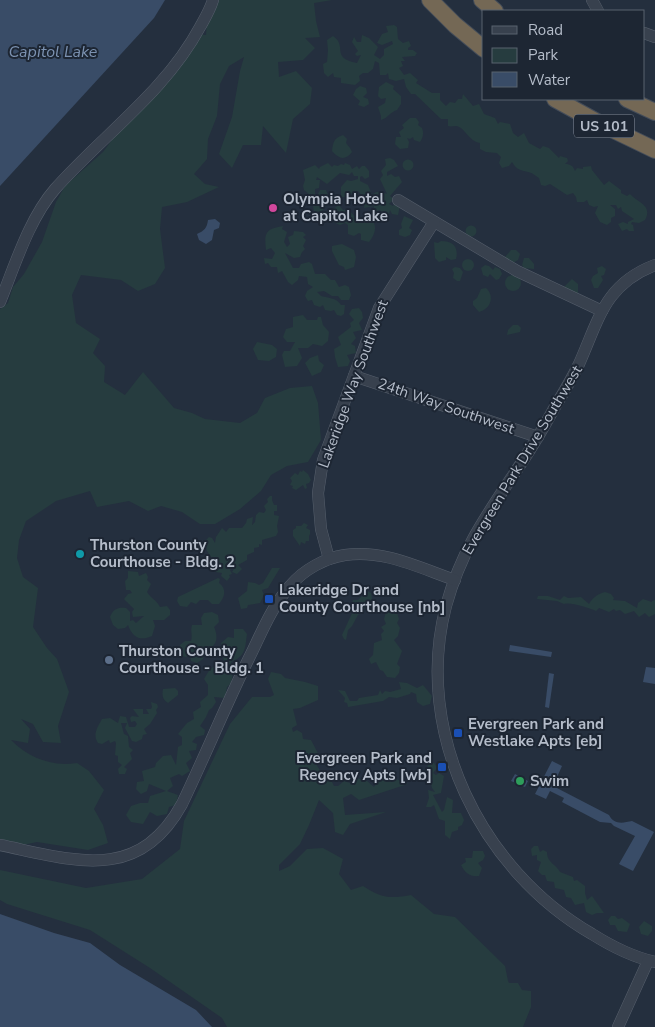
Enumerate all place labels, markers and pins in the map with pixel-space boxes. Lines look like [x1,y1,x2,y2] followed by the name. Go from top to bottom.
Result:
[283,189,388,226] place label: Olympia Hotel at Capitol Lake
[267,202,279,214] marker: Olympia Hotel at Capitol Lake
[90,535,235,572] place label: Thurston County Courthouse - Bldg. 2
[74,548,86,560] marker: Thurston County Courthouse - Bldg. 2
[279,580,445,617] place label: Lakeridge Dr and County Courthouse [nb]
[263,593,275,605] marker: Lakeridge Dr and County Courthouse [nb]
[119,641,264,678] place label: Thurston County Courthouse - Bldg. 1
[103,654,115,666] marker: Thurston County Courthouse - Bldg. 1
[468,714,604,751] place label: Evergreen Park and Westlake Apts [eb]
[452,727,464,739] marker: Evergreen Park and Westlake Apts [eb]
[296,748,432,785] place label: Evergreen Park and Regency Apts [wb]
[436,761,448,773] marker: Evergreen Park and Regency Apts [wb]
[530,771,569,791] place label: Swim
[514,775,526,787] marker: Swim

